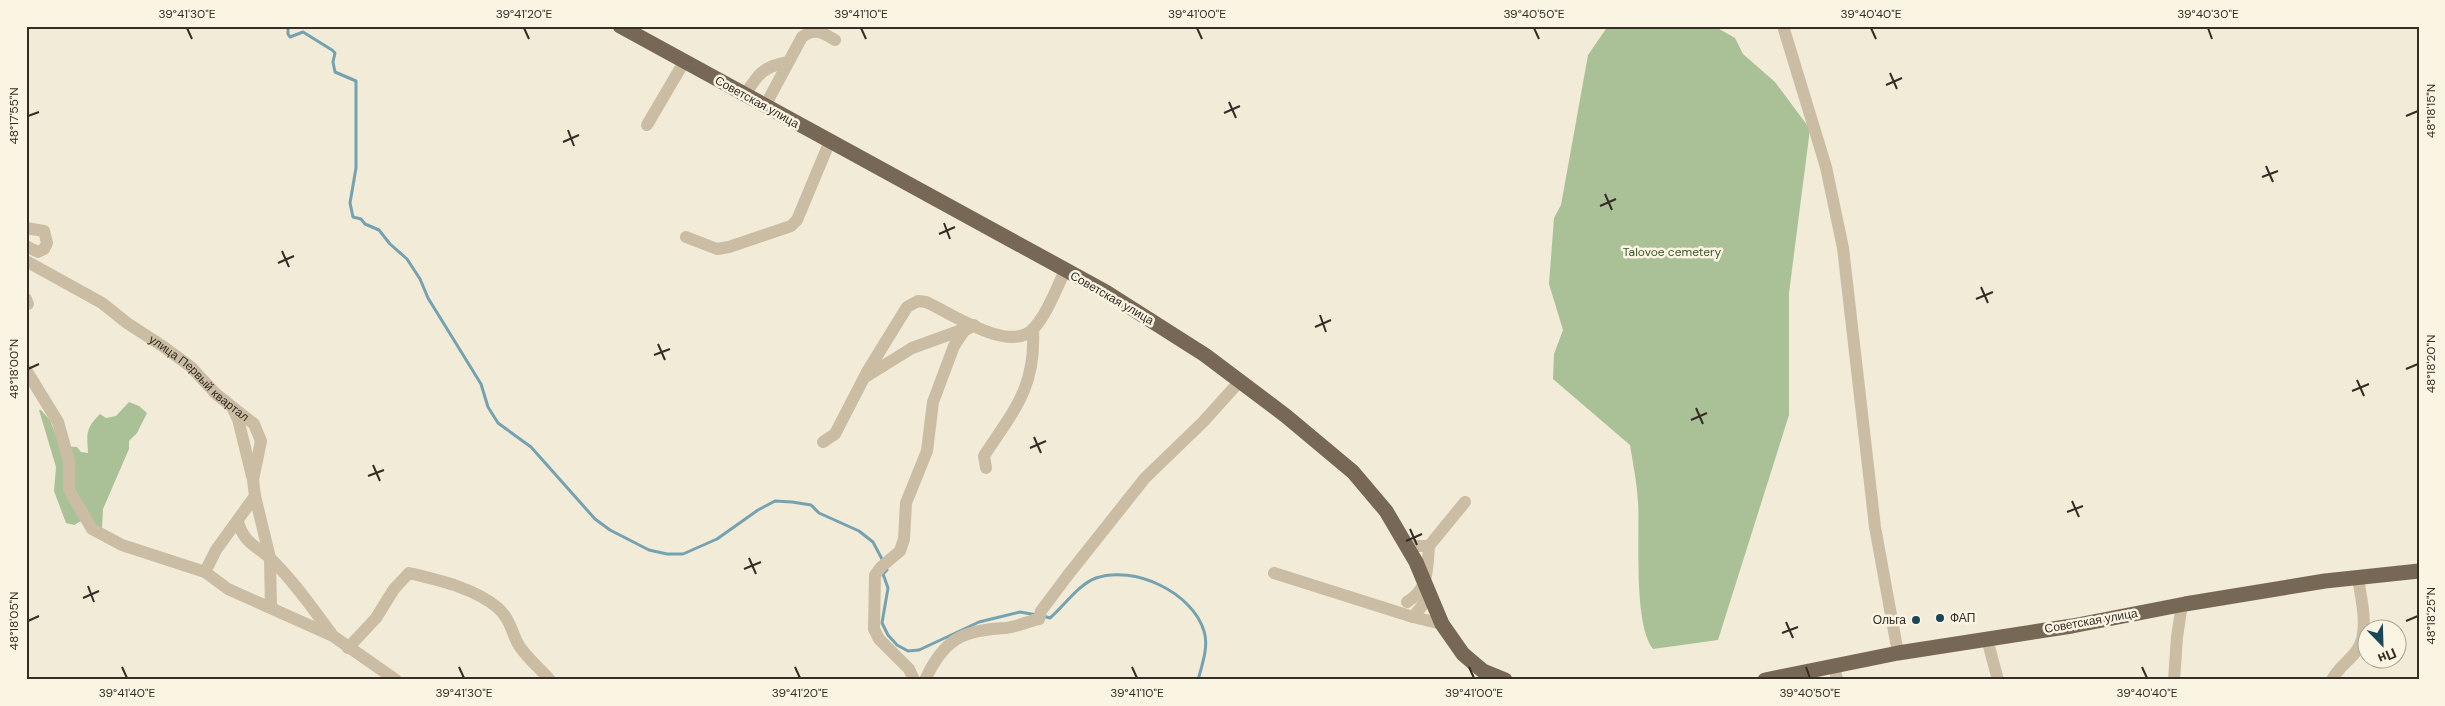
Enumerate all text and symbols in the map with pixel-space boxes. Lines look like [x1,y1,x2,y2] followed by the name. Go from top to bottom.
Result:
[159,6,216,22] text: 39°41'30"E
[496,6,553,22] text: 39°41'20"E
[834,6,888,22] text: 39°41'10"E
[1168,6,1226,22] text: 39°41'00"E
[1503,6,1565,22] text: 39°40'50"E
[1841,6,1902,22] text: 39°40'40"E
[2177,6,2239,22] text: 39°40'30"E
[712,72,802,132] street label: Советская улица
[2423,84,2439,138] text: 48°18'15"N
[6,88,22,144] text: 48°17'55"N
[1623,244,1722,260] park label: Talovoe cemetery
[1067,268,1157,329] street label: Советская улица
[146,331,252,425] street label: улица Первый квартал
[2423,335,2439,393] text: 48°18'20"N
[6,339,22,399] text: 48°18'00"N
[2423,587,2439,645] text: 48°18'25"N
[6,592,22,650] text: 48°18'05"N
[2043,605,2139,637] street label: Советская улица
[1950,610,1975,626] place label: ФАП
[1873,612,1906,628] place label: Ольга
[1934,612,1946,624] marker: ФАП
[1910,614,1922,626] marker: Ольга
[2358,618,2408,668] north arrow
[2375,644,2399,668] text: Пн
[99,685,155,701] text: 39°41'40"E
[436,685,493,701] text: 39°41'30"E
[772,685,829,701] text: 39°41'20"E
[1110,685,1164,701] text: 39°41'10"E
[1445,685,1503,701] text: 39°41'00"E
[1779,685,1841,701] text: 39°40'50"E
[2117,685,2178,701] text: 39°40'40"E

